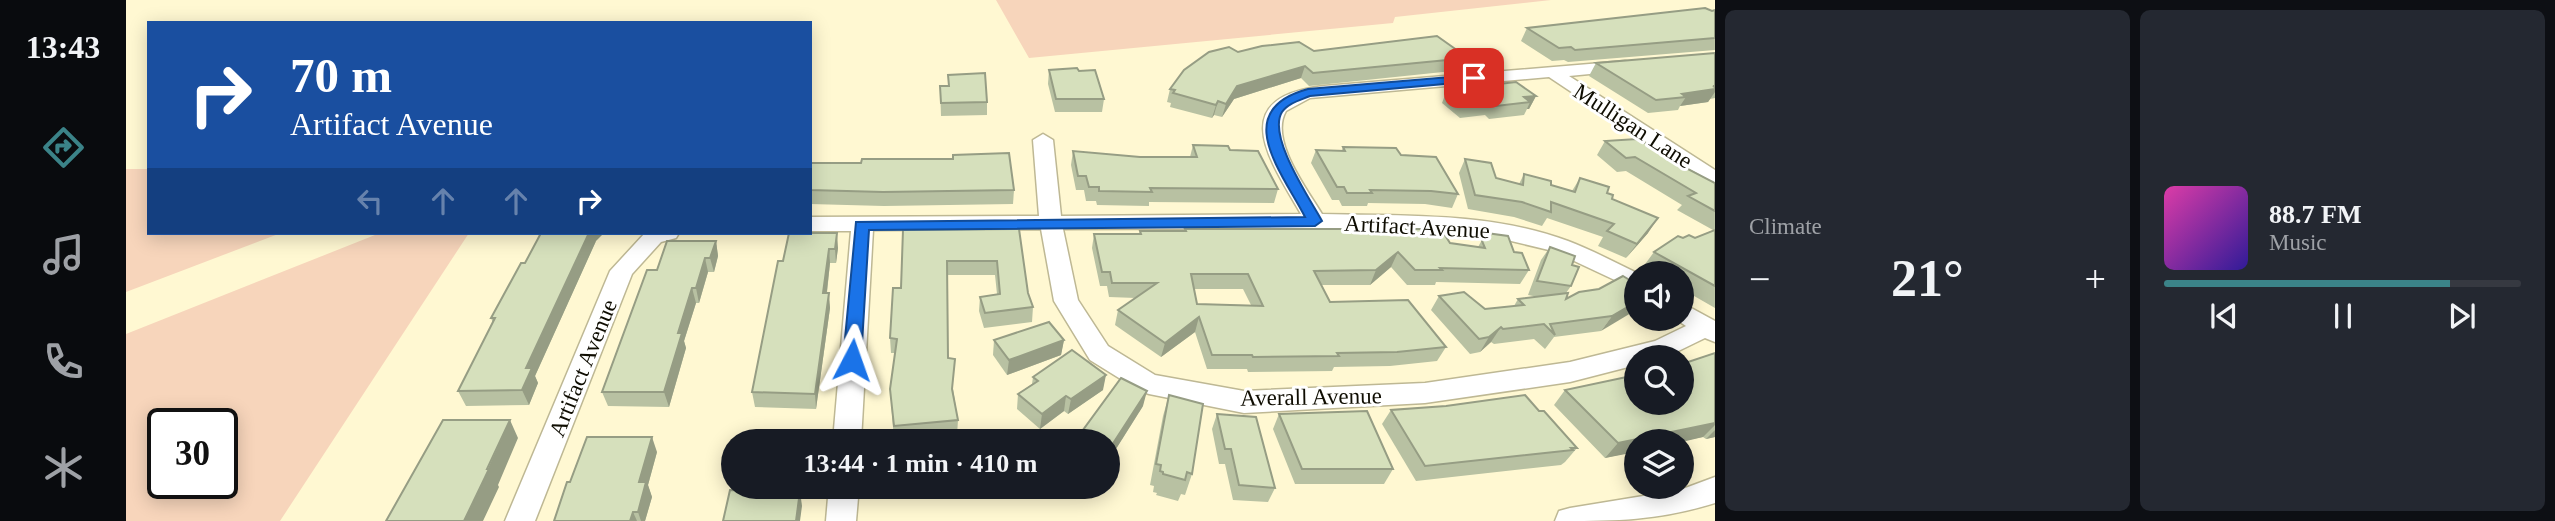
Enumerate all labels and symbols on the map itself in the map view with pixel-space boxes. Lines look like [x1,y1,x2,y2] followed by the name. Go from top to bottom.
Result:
[1444,48,1504,108] pin
[1569,78,1697,174] street label: Mulligan Lane
[1344,211,1490,243] street label: Artifact Avenue
[544,296,622,440] street label: Artifact Avenue
[815,323,889,397] position arrow
[1240,383,1382,411] street label: Averall Avenue
[147,408,238,499] speed limit sign: 30

